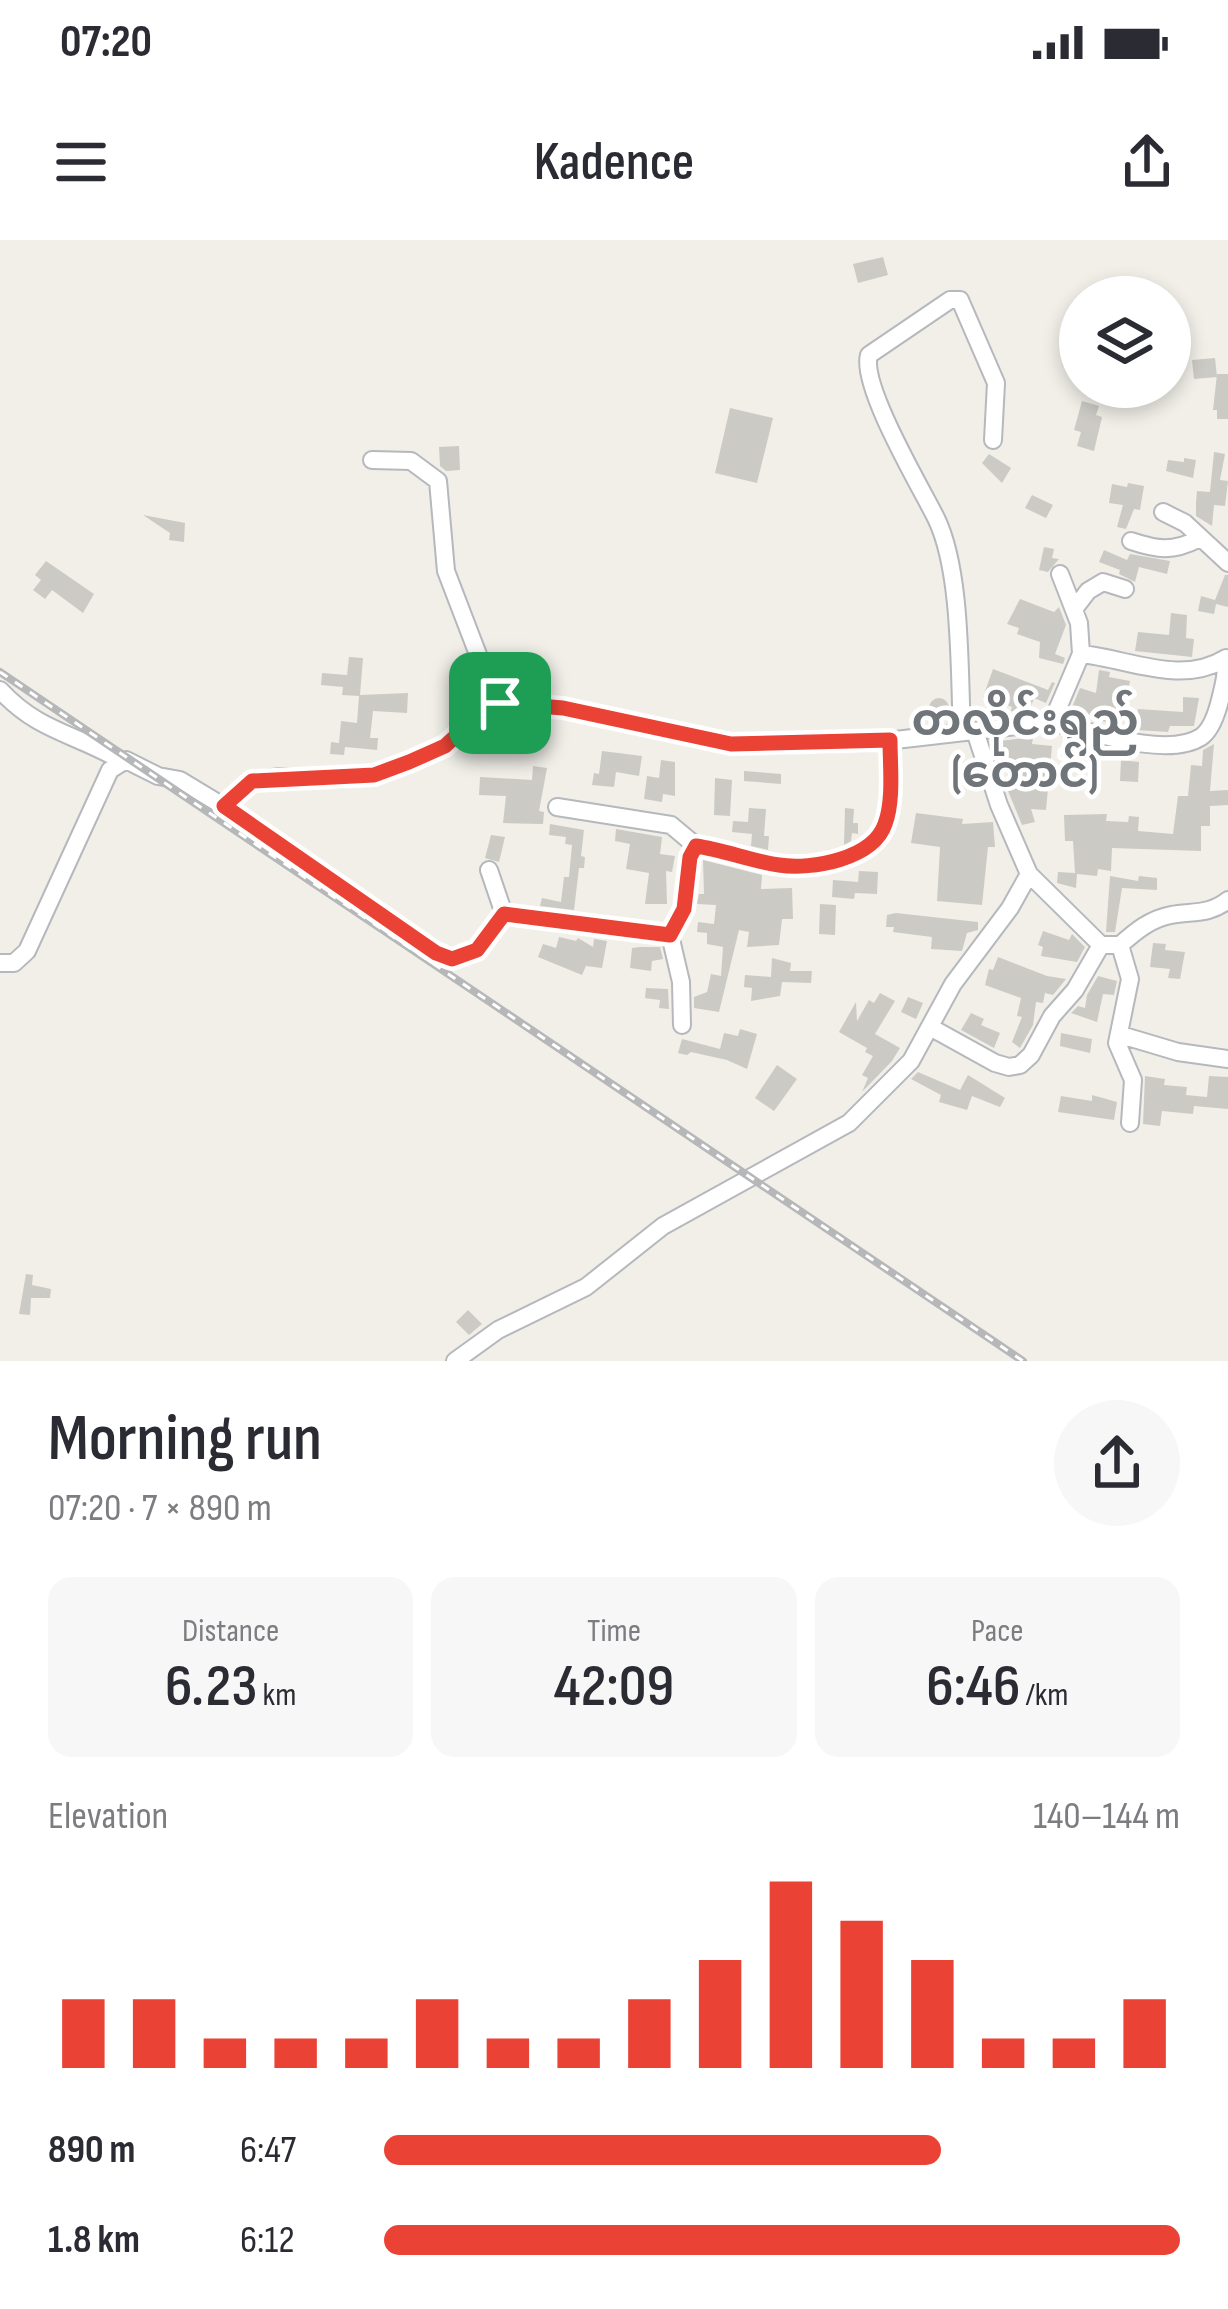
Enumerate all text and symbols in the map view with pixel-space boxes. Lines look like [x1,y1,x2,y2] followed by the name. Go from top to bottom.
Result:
[60,15,152,70] text: 07:20
[48,129,114,195] icon: menu
[1114,129,1180,195] icon: share
[534,130,694,195] text: Kadence
[1059,276,1191,408] map controls
[1059,276,1191,408] button: layers
[449,652,551,754] pin
[467,670,533,736] icon: arrive
[911,689,1139,801] district label: တလိုင်းရှည် (တောင်)
[48,1400,322,1479] text: Morning run
[1054,1400,1180,1526] button: share
[48,1485,272,1532] text: 07:20 · 7 × 890 m
[182,1611,279,1651] text: Distance
[587,1611,641,1651] text: Time
[971,1611,1024,1651] text: Pace
[165,1651,257,1723] text: 6.23
[554,1651,674,1723] text: 42:09
[926,1651,1020,1723] text: 6:46
[257,1675,296,1715] text: km
[1020,1675,1068,1715] text: /km
[48,1793,168,1840] text: Elevation
[1033,1793,1180,1840] text: 140–144 m
[48,2127,135,2174] text: 890 m
[240,2127,296,2174] text: 6:47
[48,2217,140,2264] text: 1.8 km
[240,2217,295,2264] text: 6:12

